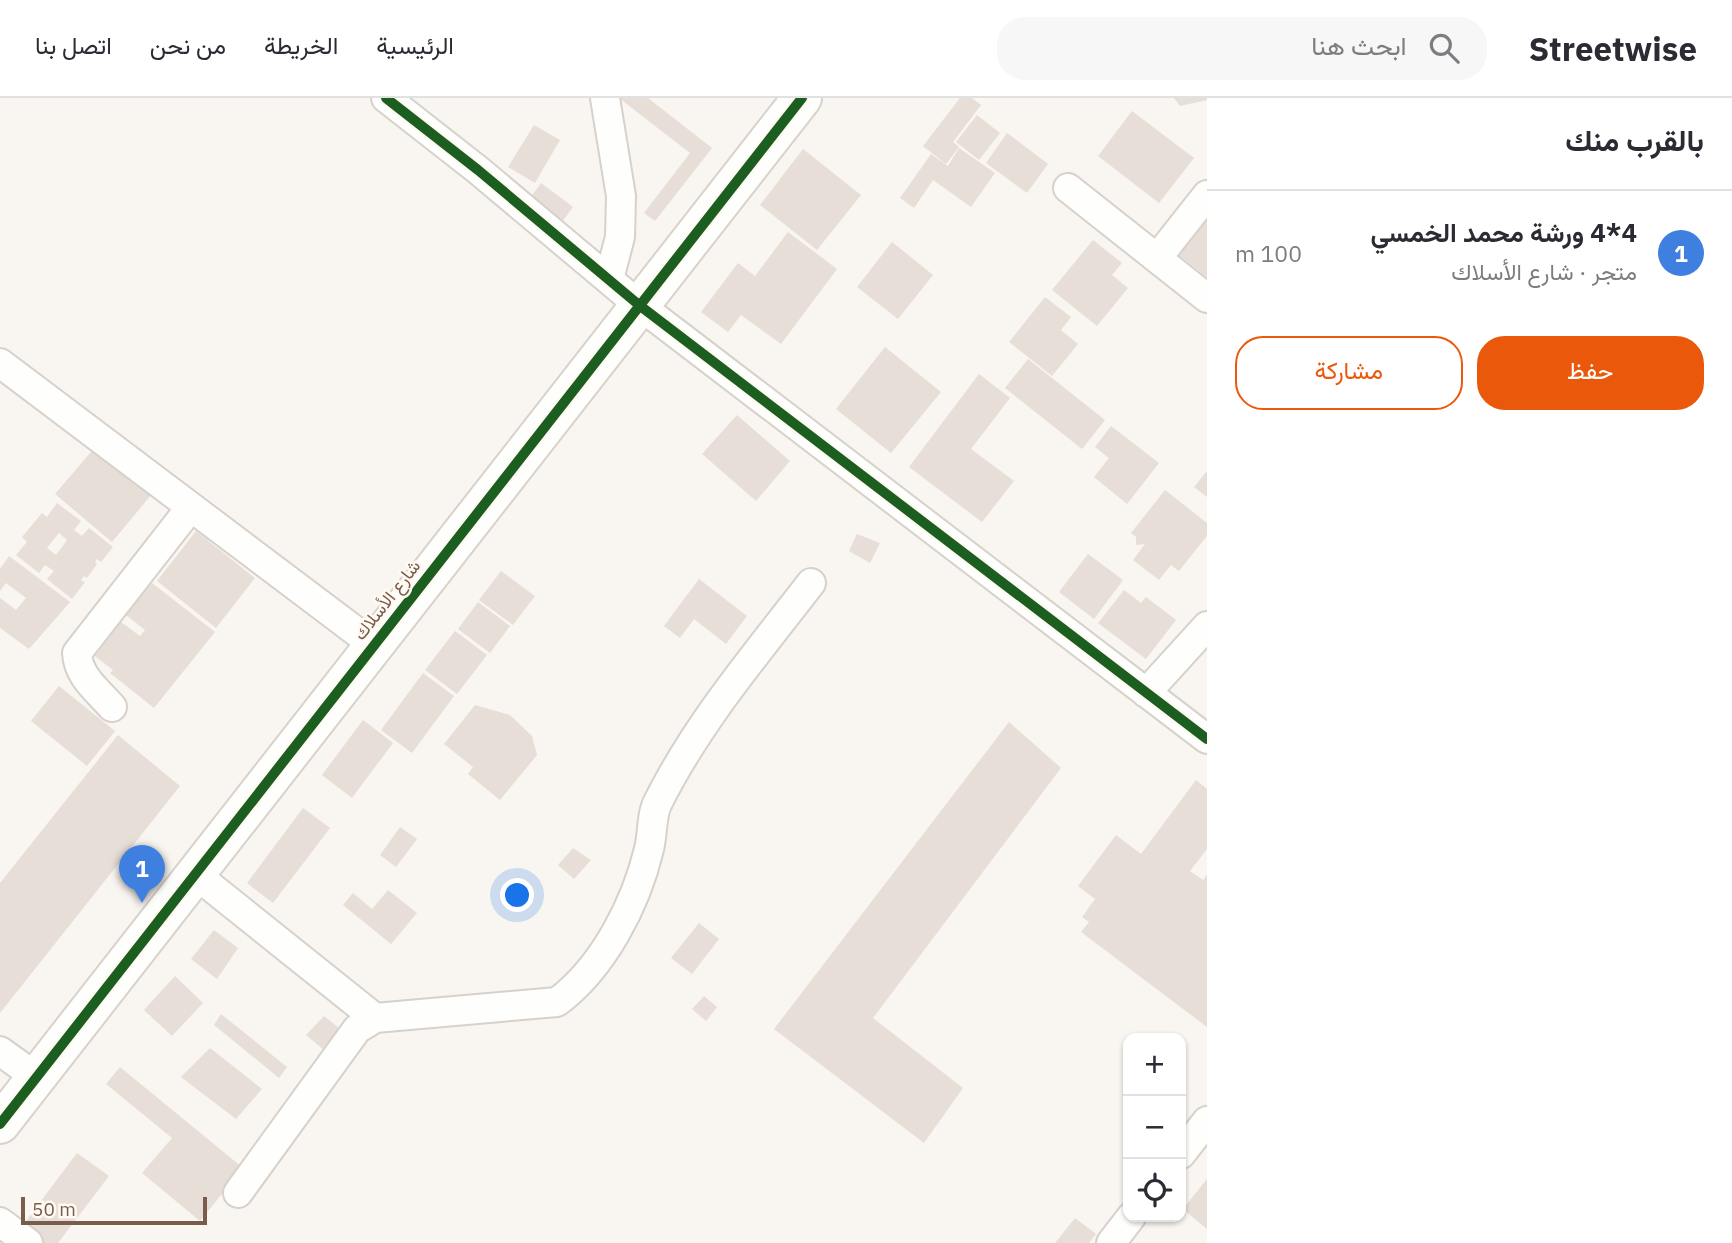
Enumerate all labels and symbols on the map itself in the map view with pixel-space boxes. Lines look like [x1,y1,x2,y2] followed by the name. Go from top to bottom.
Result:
[348,555,426,645] street label: شارع الأسلاك
[119,845,165,903] pin: 1
[500,878,534,912] your location
[21,1194,206,1226] scale bar

